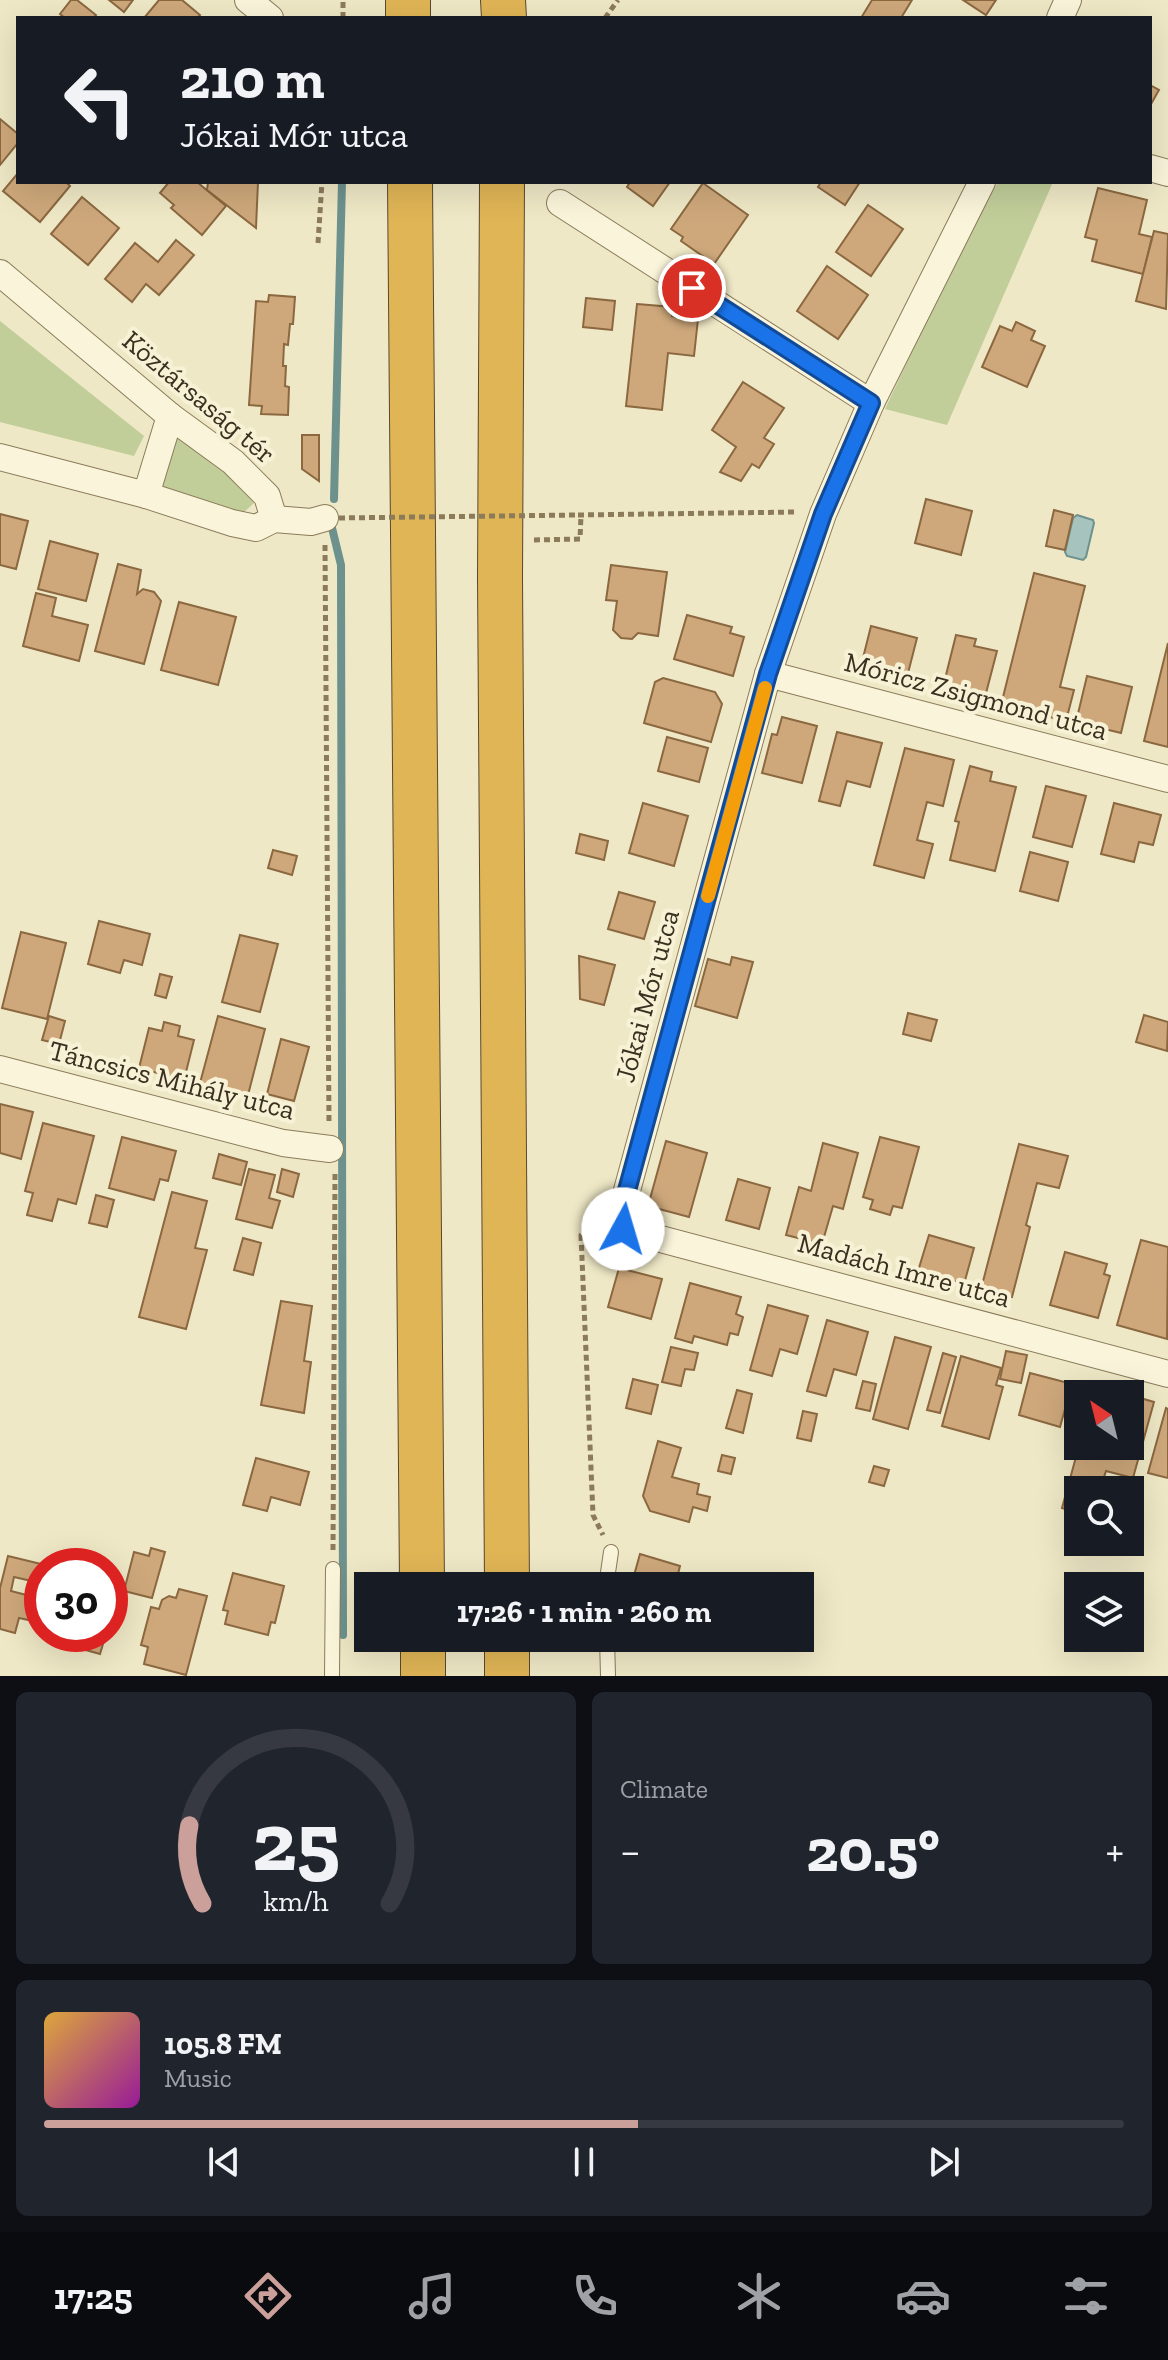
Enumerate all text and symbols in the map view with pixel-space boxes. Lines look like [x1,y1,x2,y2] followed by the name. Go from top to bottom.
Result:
[180,45,324,112] text: 210 m
[48,48,152,152] icon: left
[180,113,408,156] text: Jókai Mór utca
[658,254,726,322] pin
[670,266,714,310] icon: arrive
[116,324,282,470] street label: Köztársaság tér
[841,645,1111,747] street label: Móricz Zsigmond utca
[608,906,686,1086] street label: Jókai Mór utca
[46,1033,299,1127] street label: Táncsics Mihály utca
[581,1187,665,1271] position arrow
[794,1226,1014,1314] street label: Madách Imre utca
[1064,1380,1144,1460] north arrow
[1064,1380,1144,1652] map controls
[1064,1476,1144,1556] button: search
[24,1548,128,1652] speed limit sign: 30
[1064,1572,1144,1652] button: layers
[457,1594,711,1630] text: 17:26 · 1 min · 260 m
[620,1773,708,1805] text: Climate
[252,1791,340,1891] text: 25
[806,1814,940,1886] text: 20.5°
[620,1824,641,1877] text: −
[1105,1824,1124,1877] text: +
[263,1884,329,1918] text: km/h
[164,2026,282,2062] text: 105.8 FM
[164,2062,232,2094] text: Music
[202,2140,246,2184] icon: previous
[562,2140,606,2184] icon: pause
[922,2140,966,2184] icon: next
[240,2268,296,2324] icon: directions
[404,2268,460,2324] icon: music
[567,2268,623,2324] icon: phone
[731,2268,787,2324] icon: climate
[895,2268,951,2324] icon: car
[1058,2268,1114,2324] icon: filters
[54,2275,133,2318] text: 17:25

